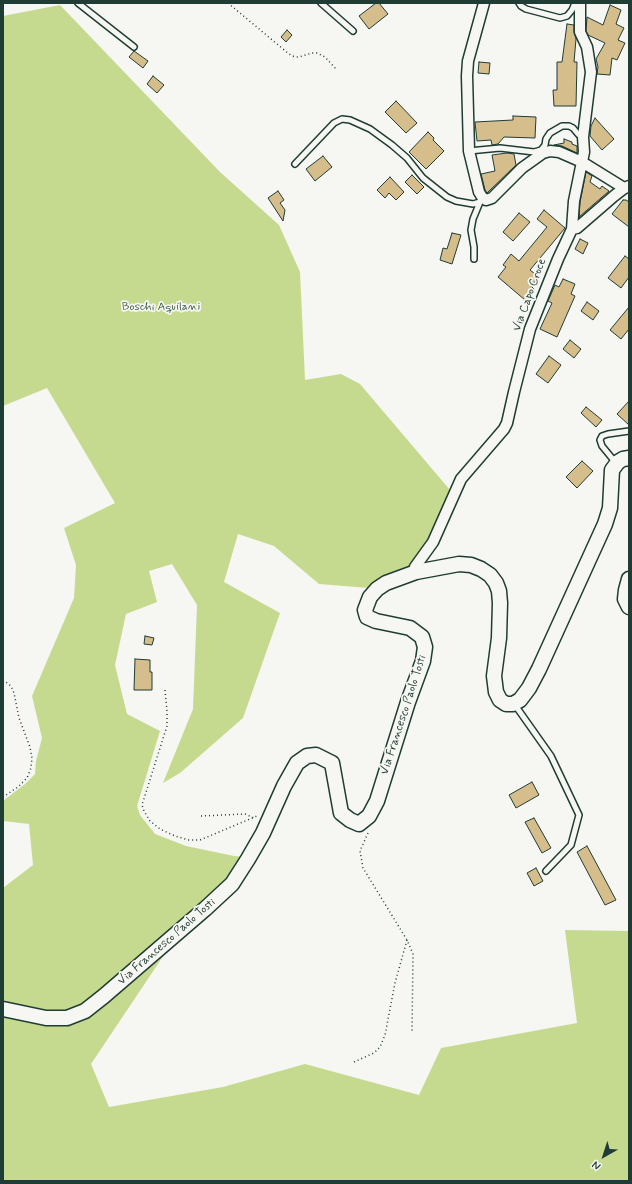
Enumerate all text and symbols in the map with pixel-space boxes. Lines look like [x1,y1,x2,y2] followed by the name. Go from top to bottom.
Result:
[510,257,550,333] street label: Via Capo Croce
[122,300,200,314] park label: Boschi Aquilani
[378,653,430,777] street label: Via Francesco Paolo Tosti
[115,896,219,988] street label: Via Francesco Paolo Tosti
[584,1136,624,1176] north arrow
[589,1158,604,1173] text: N

